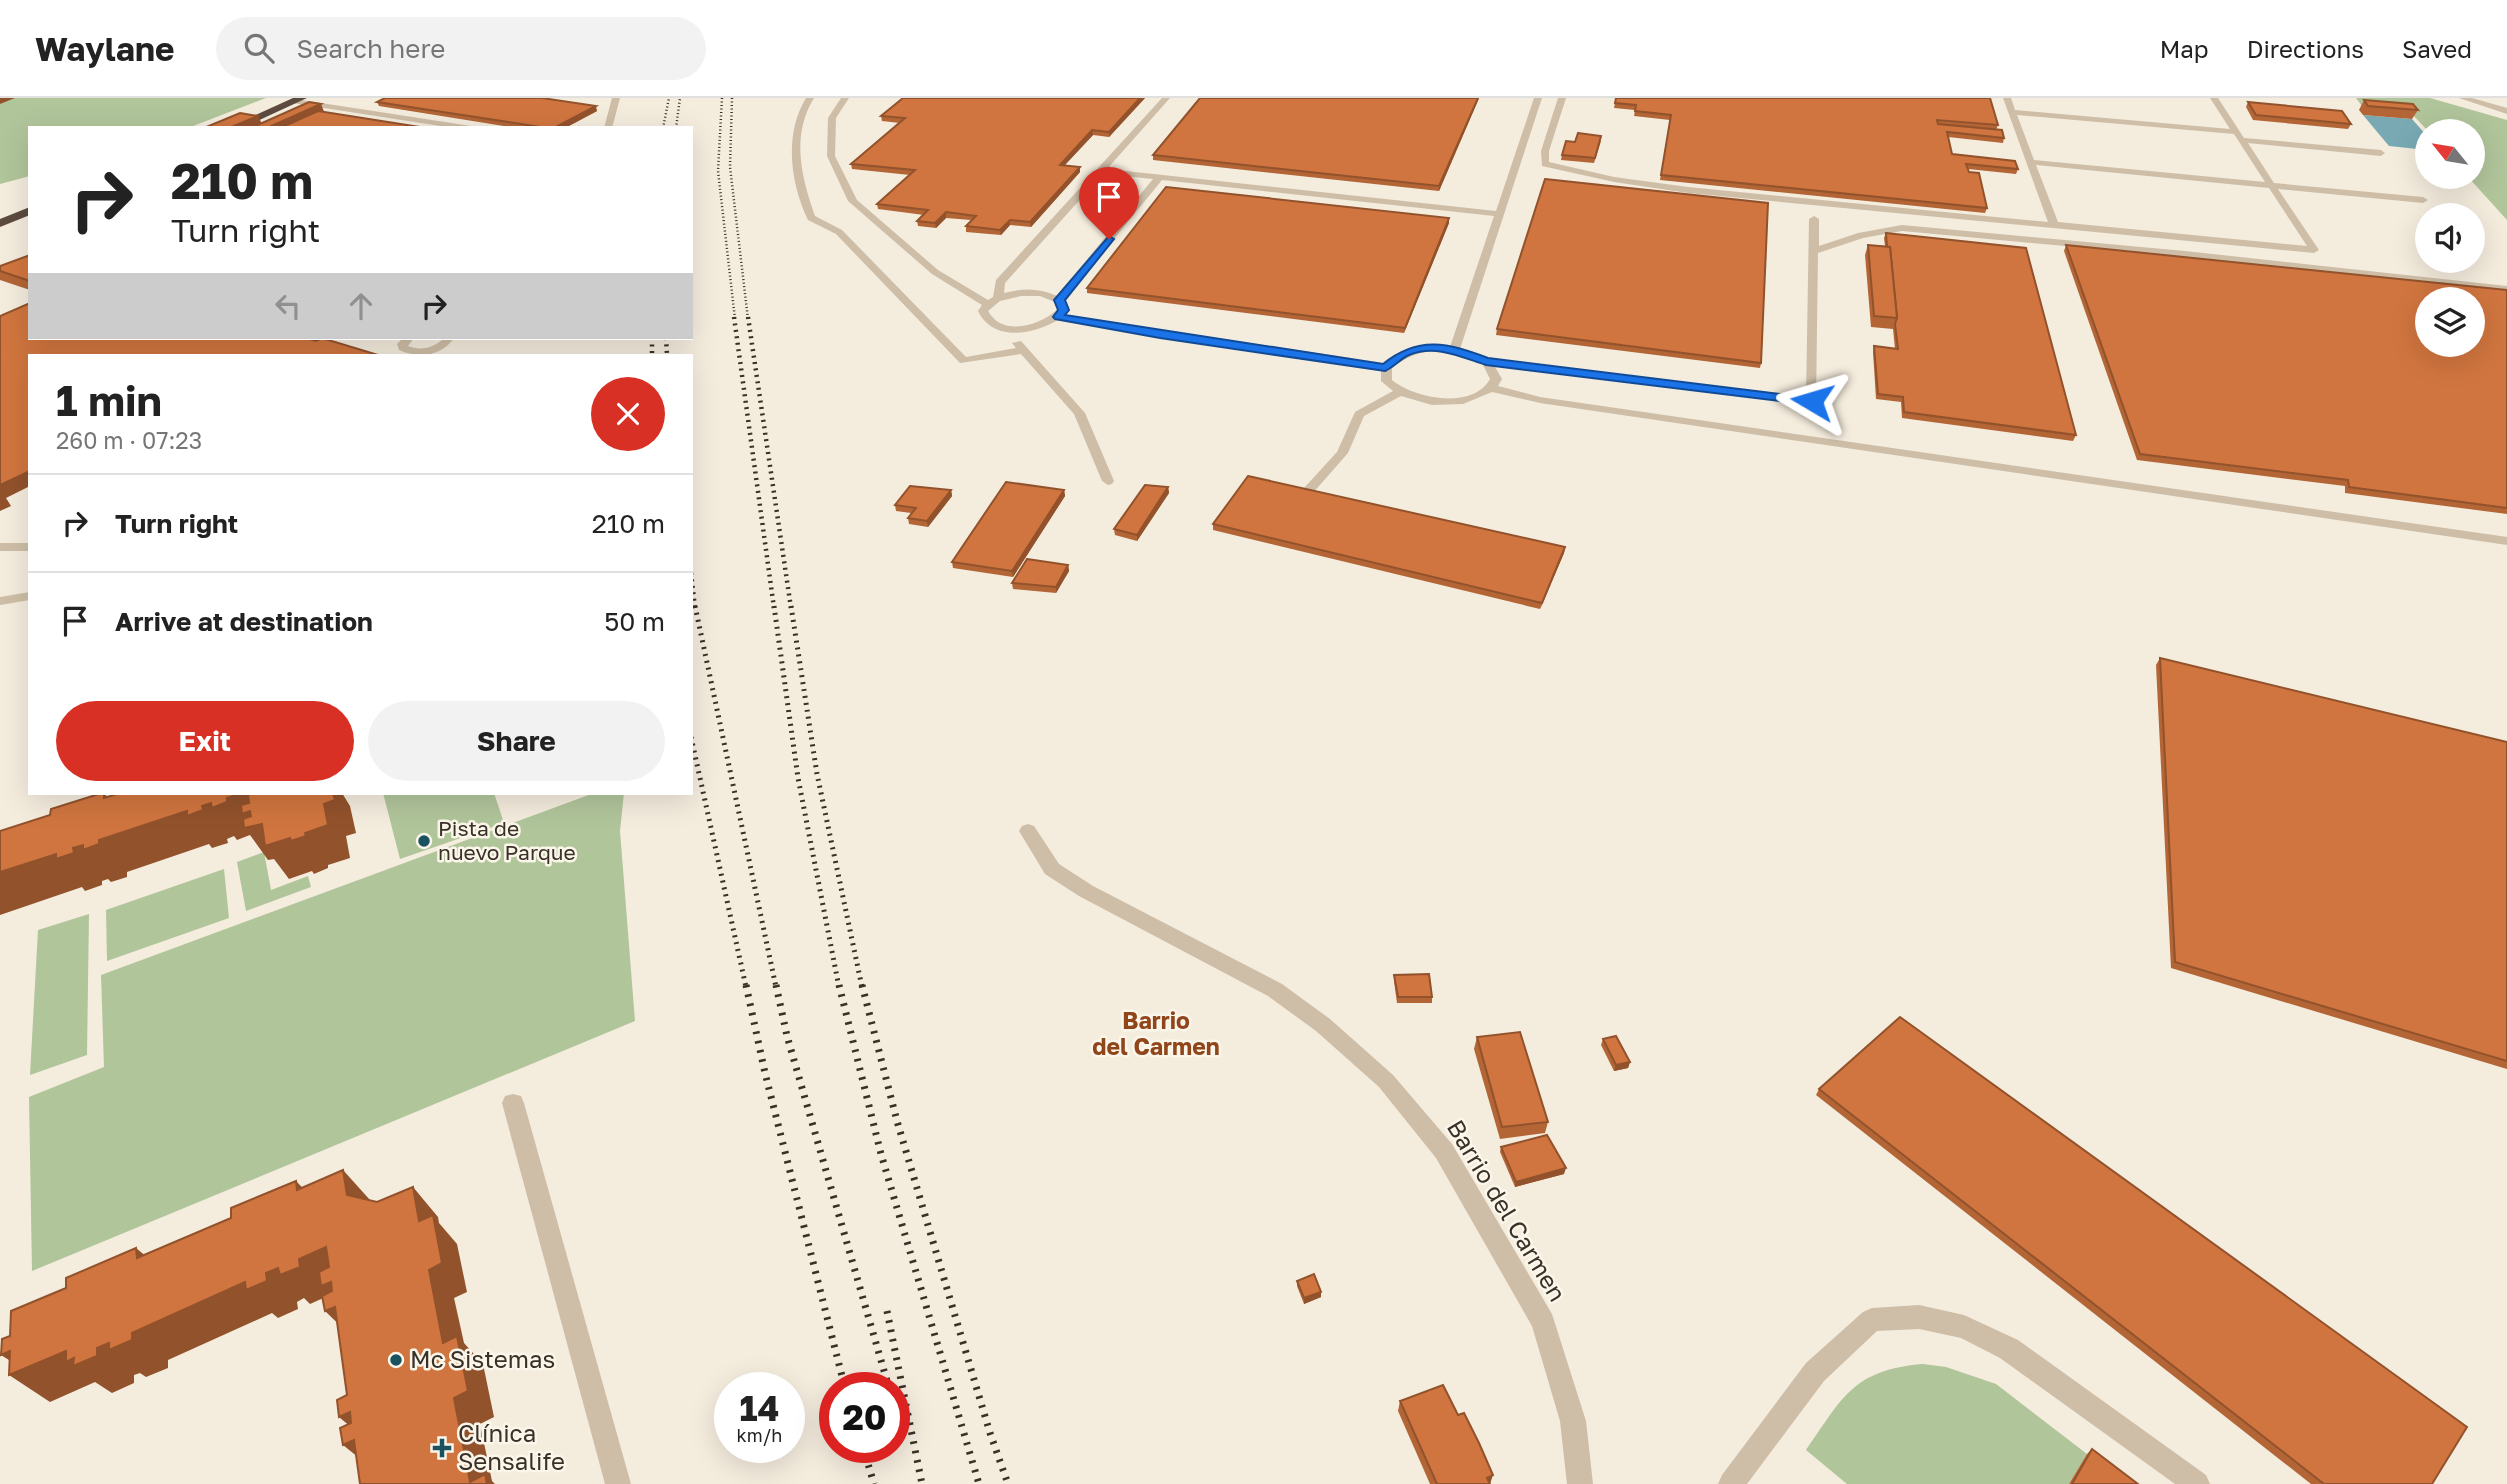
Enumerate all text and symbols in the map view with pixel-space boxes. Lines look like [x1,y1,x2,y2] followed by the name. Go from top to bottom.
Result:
[216,17,706,80] search box
[35,29,174,68] text: Waylane
[240,29,278,67] icon: search
[296,33,445,64] text: Search here
[2160,34,2209,63] text: Map
[2247,34,2364,63] text: Directions
[2402,34,2472,63] text: Saved
[2415,119,2485,189] north arrow
[2415,119,2485,357] map controls
[171,151,313,210] text: 210 m
[56,154,147,245] icon: right
[1079,167,1139,239] pin
[1090,178,1128,216] icon: arrive
[2415,203,2485,273] button: sound
[171,211,320,249] text: Turn right
[269,287,307,325] icon: left
[342,287,380,325] icon: ahead
[415,287,453,325] icon: right
[2415,287,2485,357] button: layers
[1775,364,1849,438] position arrow
[56,375,162,425] text: 1 min
[591,377,665,451] button: close
[56,426,202,454] text: 260 m · 07:23
[56,504,94,542] icon: right
[115,508,238,539] text: Turn right
[592,508,665,539] text: 210 m
[56,602,94,640] icon: arrive
[115,606,373,637] text: Arrive at destination
[604,606,665,637] text: 50 m
[56,701,354,781] button: Exit
[368,701,665,781] button: Share
[438,815,576,865] place label: Pista de nuevo Parque
[416,833,432,849] marker: Pista de nuevo Parque
[1092,1006,1220,1060] district label: Barrio del Carmen
[1442,1114,1573,1306] street label: Barrio del Carmen
[410,1344,555,1373] place label: Mc Sistemas
[388,1352,404,1368] marker: Mc Sistemas
[819,1372,910,1463] speed limit sign: 20
[740,1387,779,1429] text: 14
[458,1418,565,1475] place label: Clínica Sensalife
[737,1424,782,1446] text: km/h
[432,1438,452,1458] marker: Clínica Sensalife

